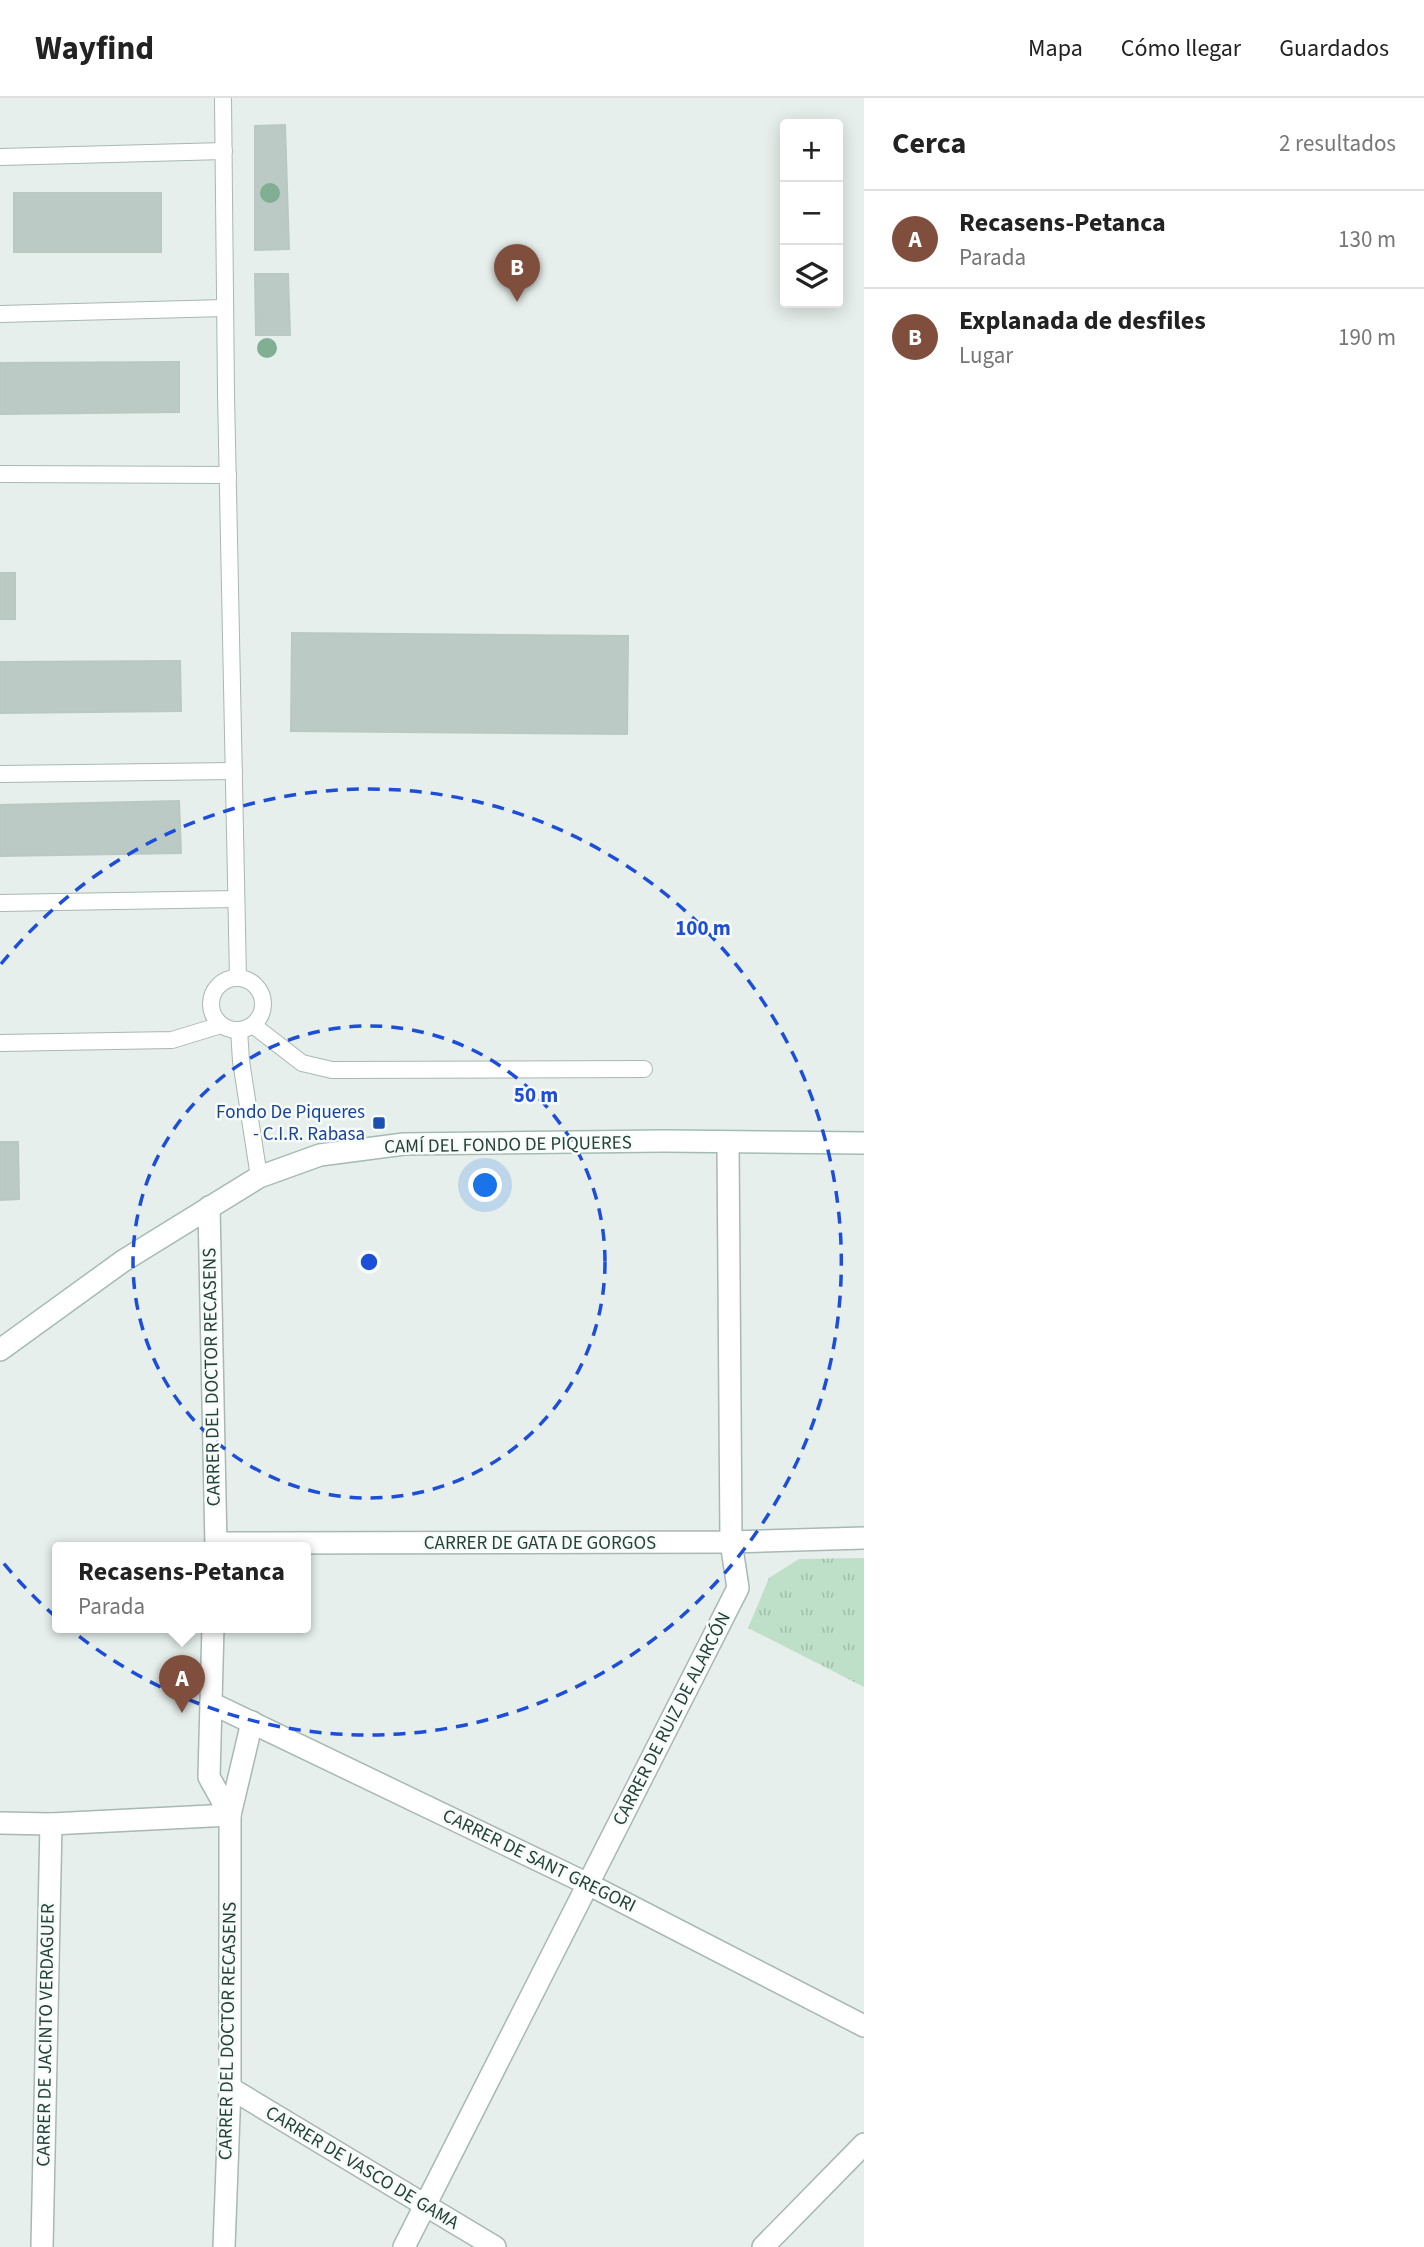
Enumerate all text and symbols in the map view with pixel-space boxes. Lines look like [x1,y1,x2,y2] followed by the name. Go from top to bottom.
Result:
[35,25,154,72] text: Wayfind
[1028,31,1083,66] text: Mapa
[1121,31,1241,66] text: Cómo llegar
[1279,31,1389,66] text: Guardados
[780,119,843,308] map controls
[780,119,843,182] button: +
[892,122,966,165] text: Cerca
[1279,127,1396,160] text: 2 resultados
[780,182,843,245] button: −
[959,204,1166,241] text: Recasens-Petanca
[908,223,922,256] text: A
[1338,223,1396,256] text: 130 m
[959,241,1026,274] text: Parada
[494,244,540,302] pin: B
[780,245,843,308] button: layers
[959,302,1206,339] text: Explanada de desfiles
[908,321,922,354] text: B
[1338,321,1396,354] text: 190 m
[959,339,1013,372] text: Lugar
[675,913,731,943] text: 100 m
[514,1080,558,1110] text: 50 m
[216,1099,365,1148] place label: Fondo De Piqueres - C.I.R. Rabasa
[371,1115,387,1131] marker: Fondo De Piqueres - C.I.R. Rabasa
[384,1129,632,1161] street label: CAMÍ DEL FONDO DE PIQUERES
[468,1168,502,1202] your location
[196,1248,228,1506] street label: CARRER DEL DOCTOR RECASENS
[357,1250,381,1274] centre of rings
[424,1530,656,1557] street label: CARRER DE GATA DE GORGOS
[52,1542,311,1633] popup
[78,1553,285,1590] text: Recasens-Petanca
[78,1590,145,1623] text: Parada
[606,1608,738,1830] street label: CARRER DE RUIZ DE ALARCÓN
[159,1655,205,1713] pin: A
[438,1802,640,1920] street label: CARRER DE SANT GREGORI
[212,1902,244,2160] street label: CARRER DEL DOCTOR RECASENS
[30,1903,62,2167] street label: CARRER DE JACINTO VERDAGUER
[260,2099,464,2237] street label: CARRER DE VASCO DE GAMA

